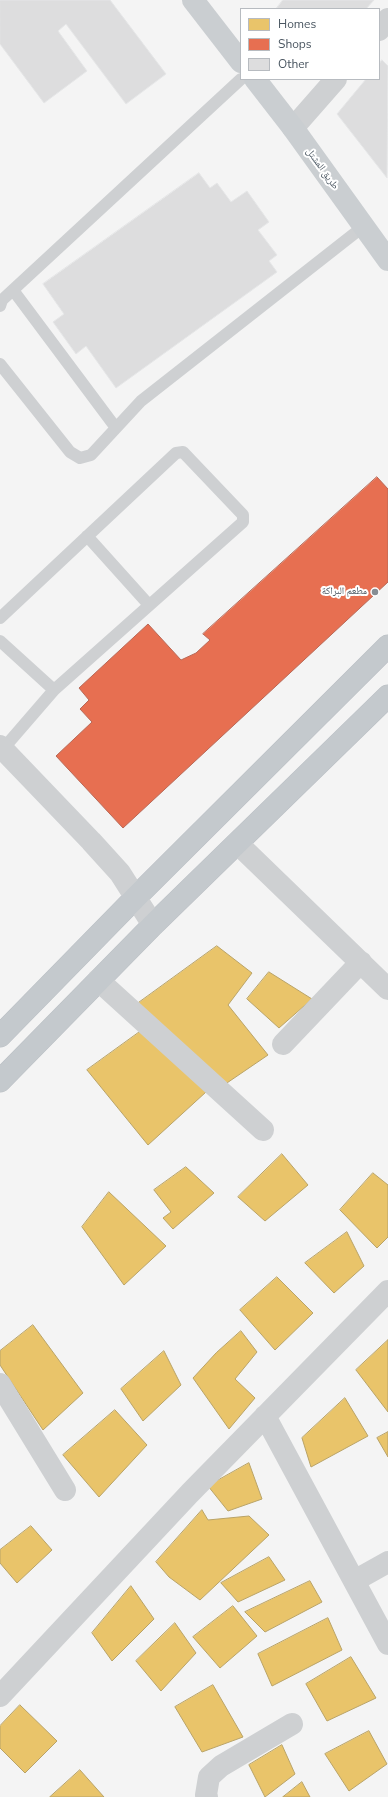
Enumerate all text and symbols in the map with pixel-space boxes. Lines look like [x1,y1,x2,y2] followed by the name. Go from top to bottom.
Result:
[240,8,380,80] legend
[278,16,316,32] text: Homes
[278,36,312,52] text: Shops
[278,56,309,72] text: Other
[303,146,341,192] street label: طريق المشتل
[322,586,367,598] place label: مطعم البراكة
[370,587,380,597] marker: مطعم البراكة

